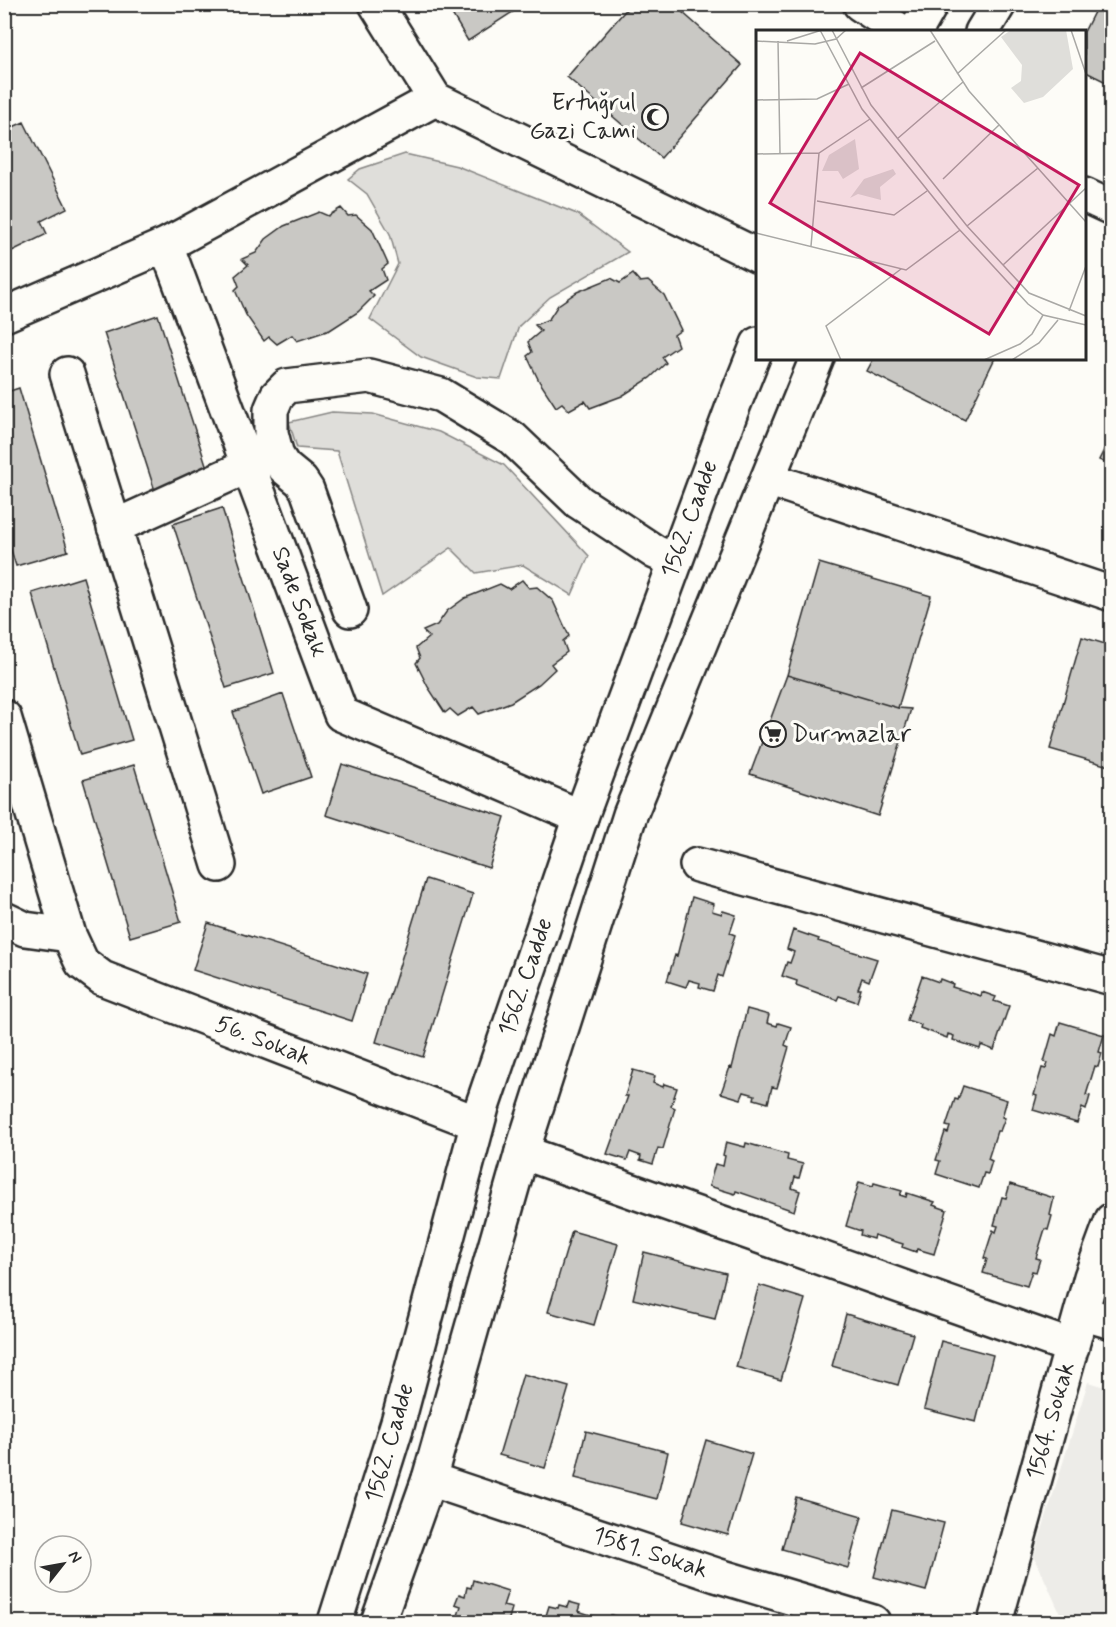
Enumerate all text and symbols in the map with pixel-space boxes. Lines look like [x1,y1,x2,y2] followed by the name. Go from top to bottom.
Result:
[756,30,1086,360] inset map
[529,88,636,147] place label: Ertuğrul Gazi Cami
[640,102,670,132] mosque icon: Ertuğrul Gazi Cami
[654,456,726,582] street label: 1562. Cadde
[264,542,334,662] street label: Sade Sokak
[758,719,788,749] supermarket icon: Durmazlar
[792,719,912,750] place label: Durmazlar
[491,914,561,1040] street label: 1562. Cadde
[211,1009,315,1073] street label: 56. Sokak
[1019,1358,1083,1483] street label: 1564. Sokak
[358,1380,422,1506] street label: 1562. Cadde
[588,1520,712,1586] street label: 1581. Sokak
[33,1534,93,1594] north arrow
[63,1547,86,1567] text: N

